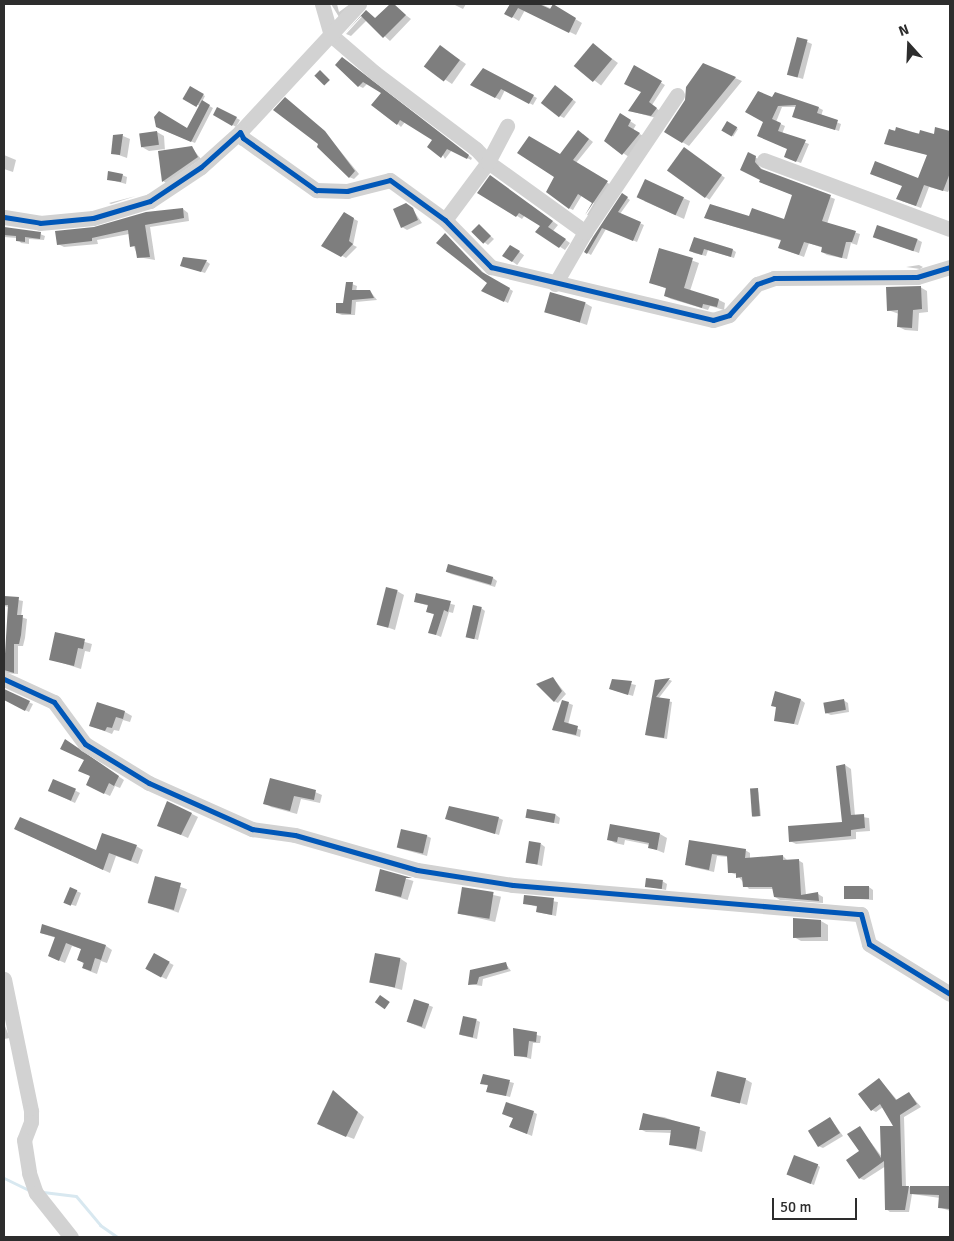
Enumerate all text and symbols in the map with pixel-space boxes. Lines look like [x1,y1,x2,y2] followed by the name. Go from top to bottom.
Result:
[884,20,934,70] north arrow
[896,21,911,40] text: N
[774,1188,859,1220] scale bar
[780,1198,811,1216] text: 50 m

